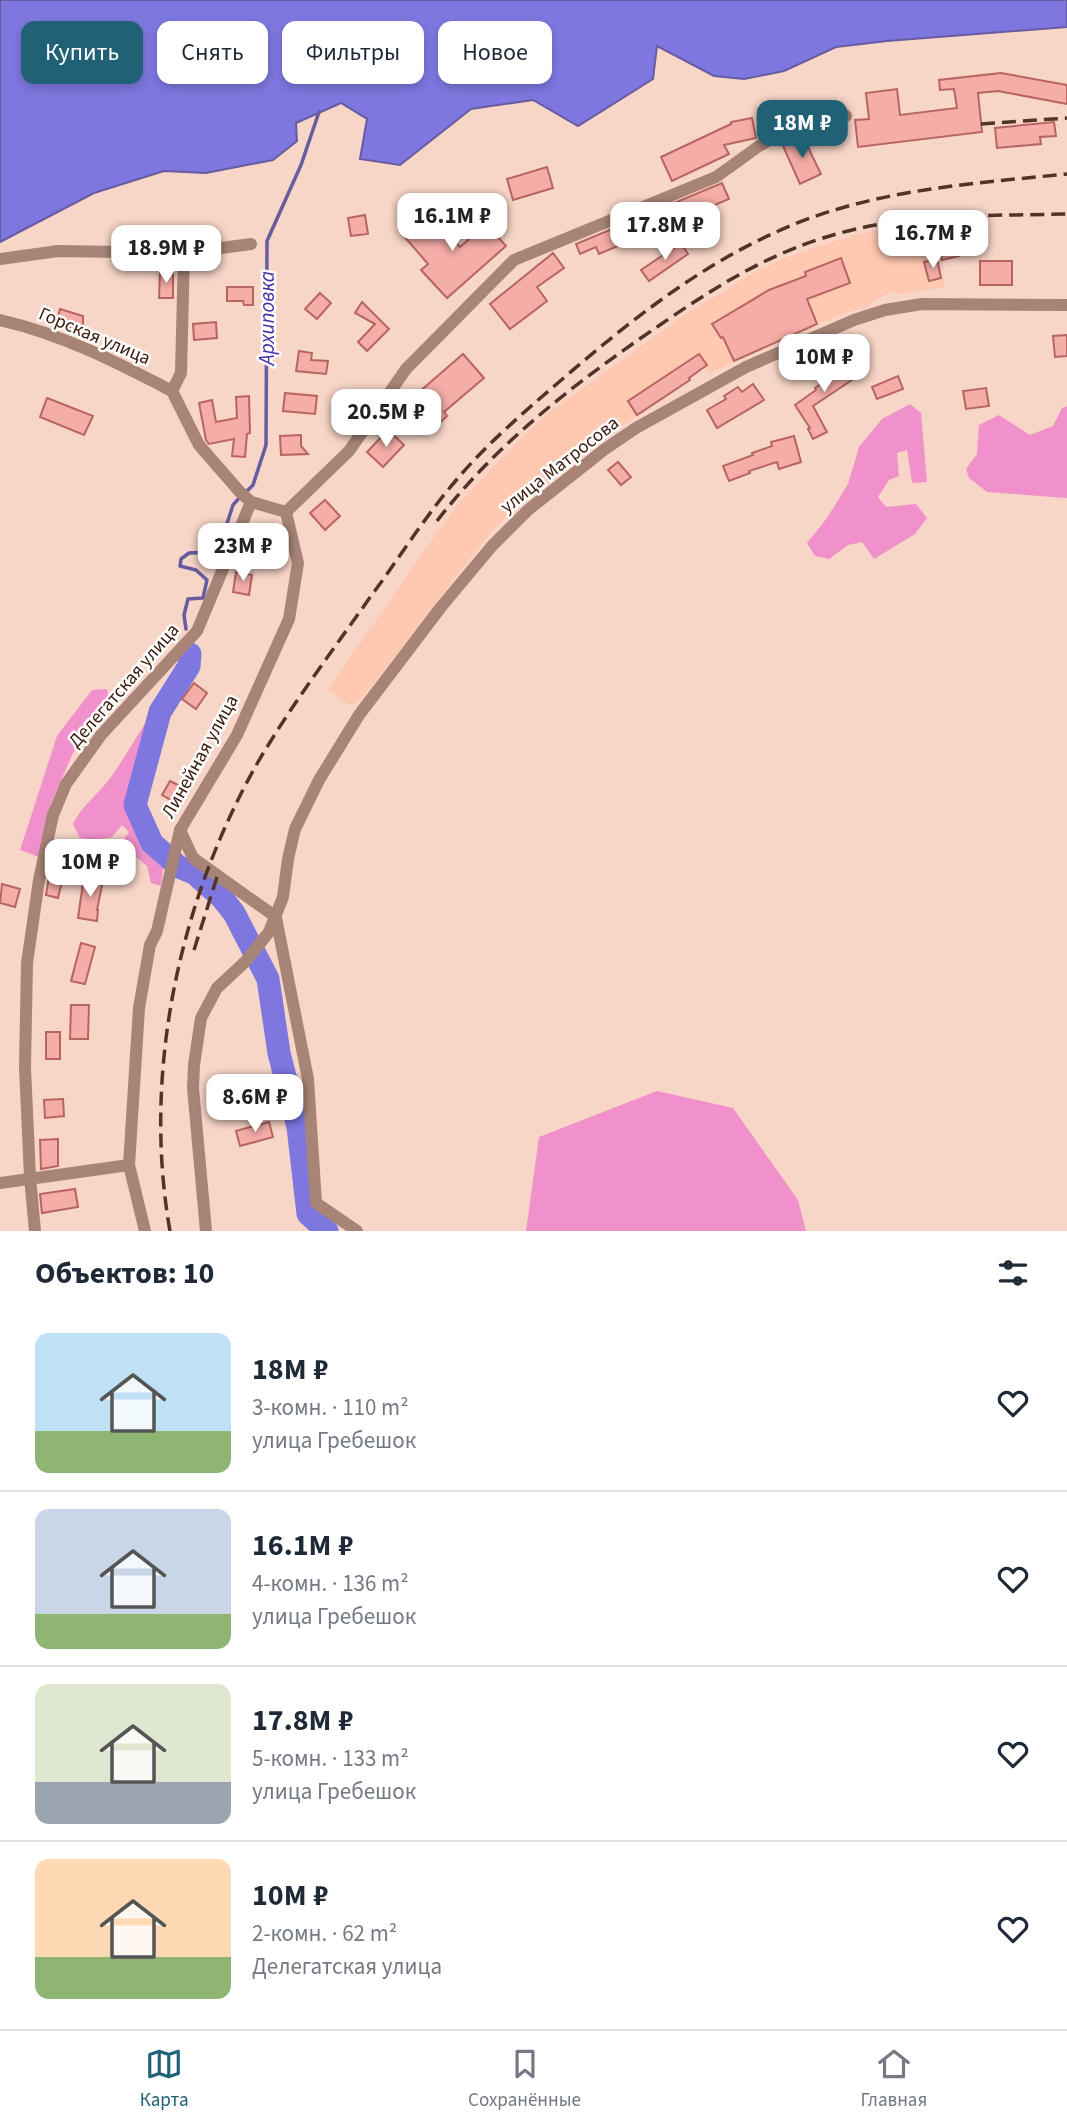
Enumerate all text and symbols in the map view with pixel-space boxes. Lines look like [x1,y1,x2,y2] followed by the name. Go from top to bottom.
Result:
[21,21,143,84] chip: Купить
[157,21,268,84] chip: Снять
[282,21,424,84] chip: Фильтры
[438,21,552,84] chip: Новое
[753,100,851,160] pin: 18M ₽
[773,106,831,139] text: 18M ₽
[387,194,517,253] pin: 16.1M ₽
[413,199,491,232] text: 16.1M ₽
[600,202,730,262] pin: 17.8M ₽
[626,208,704,241] text: 17.8M ₽
[868,210,998,270] pin: 16.7M ₽
[894,216,972,249] text: 16.7M ₽
[101,226,231,285] pin: 18.9M ₽
[127,231,205,264] text: 18.9M ₽
[252,271,282,367] water label: Архиповка
[34,301,155,372] street label: Горская улица
[775,334,873,394] pin: 10M ₽
[795,340,853,373] text: 10M ₽
[321,390,451,449] pin: 20.5M ₽
[347,395,425,428] text: 20.5M ₽
[495,410,625,520] street label: улица Матросова
[194,524,292,583] pin: 23M ₽
[214,529,272,562] text: 23M ₽
[62,618,186,754] street label: Делегатская улица
[155,690,245,823] street label: Линейная улица
[41,839,139,899] pin: 10M ₽
[61,845,119,878] text: 10M ₽
[198,1074,312,1134] pin: 8.6M ₽
[222,1080,288,1113] text: 8.6M ₽
[35,1252,214,1295] text: Объектов: 10
[994,1254,1032,1292] icon: filters
[252,1348,328,1391] text: 18M ₽
[91,1361,175,1445] icon: home
[994,1384,1032,1422] icon: heart
[252,1391,409,1424] text: 3-комн. · 110 m²
[252,1424,416,1457] text: улица Гребешок
[252,1524,353,1567] text: 16.1M ₽
[91,1537,175,1621] icon: home
[994,1560,1032,1598] icon: heart
[252,1567,409,1600] text: 4-комн. · 136 m²
[252,1600,416,1633] text: улица Гребешок
[252,1699,353,1742] text: 17.8M ₽
[91,1712,175,1796] icon: home
[994,1735,1032,1773] icon: heart
[252,1742,409,1775] text: 5-комн. · 133 m²
[252,1775,416,1808] text: улица Гребешок
[252,1874,328,1917] text: 10M ₽
[91,1887,175,1971] icon: home
[994,1910,1032,1948] icon: heart
[252,1917,397,1950] text: 2-комн. · 62 m²
[252,1950,442,1983] text: Делегатская улица
[140,2045,189,2114] tab: Карта
[468,2045,581,2114] tab: Сохранённые
[861,2045,927,2114] tab: Главная

